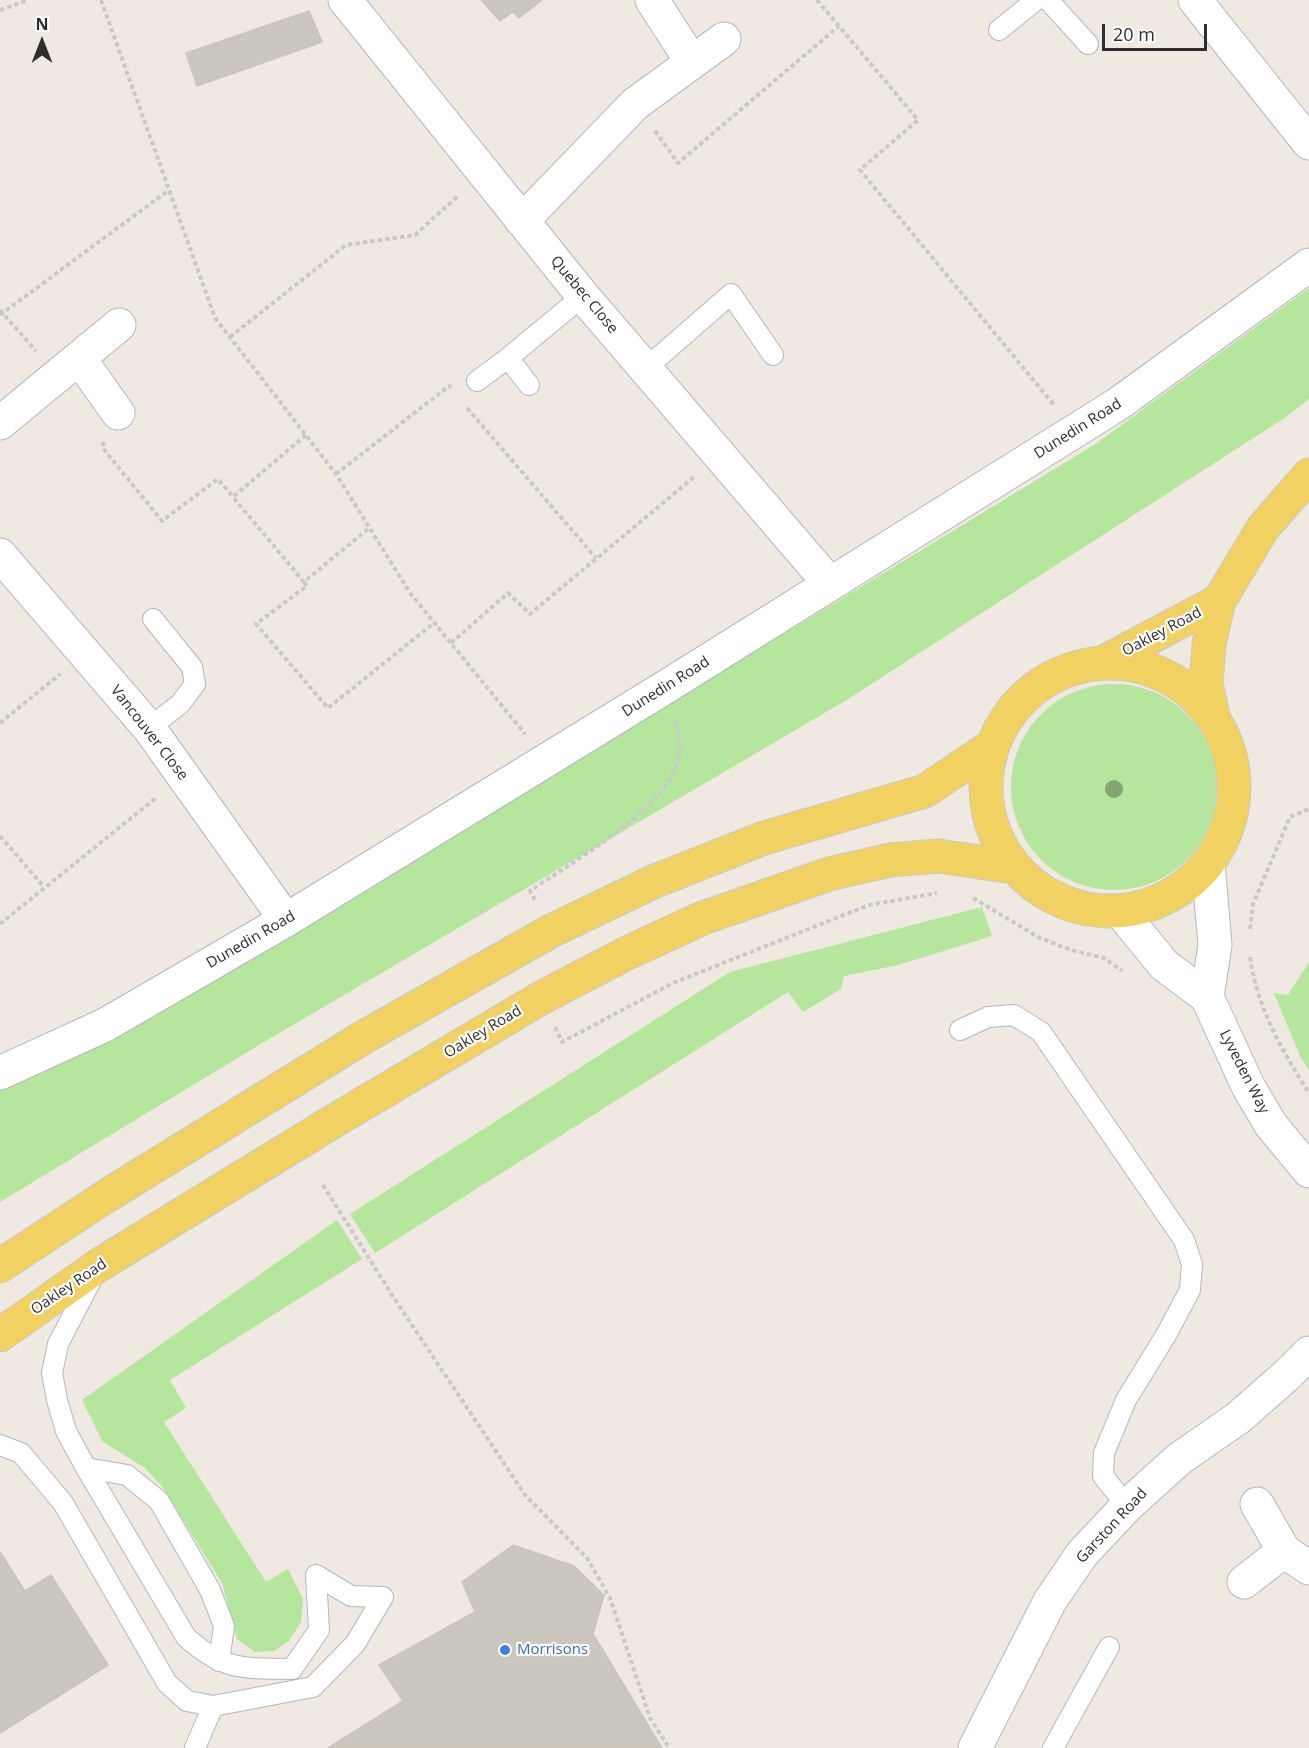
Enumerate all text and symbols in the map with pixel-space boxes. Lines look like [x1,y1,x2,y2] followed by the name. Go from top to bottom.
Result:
[12,12,72,72] north arrow
[1105,12,1210,50] scale bar
[35,13,49,35] text: N
[1113,22,1155,46] text: 20 m
[546,253,622,337] street label: Quebec Close
[1031,395,1125,463] street label: Dunedin Road
[1119,604,1205,660] street label: Oakley Road
[619,653,713,721] street label: Dunedin Road
[106,682,192,784] street label: Vancouver Close
[203,907,299,973] street label: Dunedin Road
[441,1002,525,1062] street label: Oakley Road
[1215,1027,1273,1117] street label: Lyveden Way
[28,1255,110,1319] street label: Oakley Road
[1073,1485,1151,1567] street label: Garston Road
[517,1641,588,1659] place label: Morrisons
[498,1643,512,1657] marker: Morrisons

